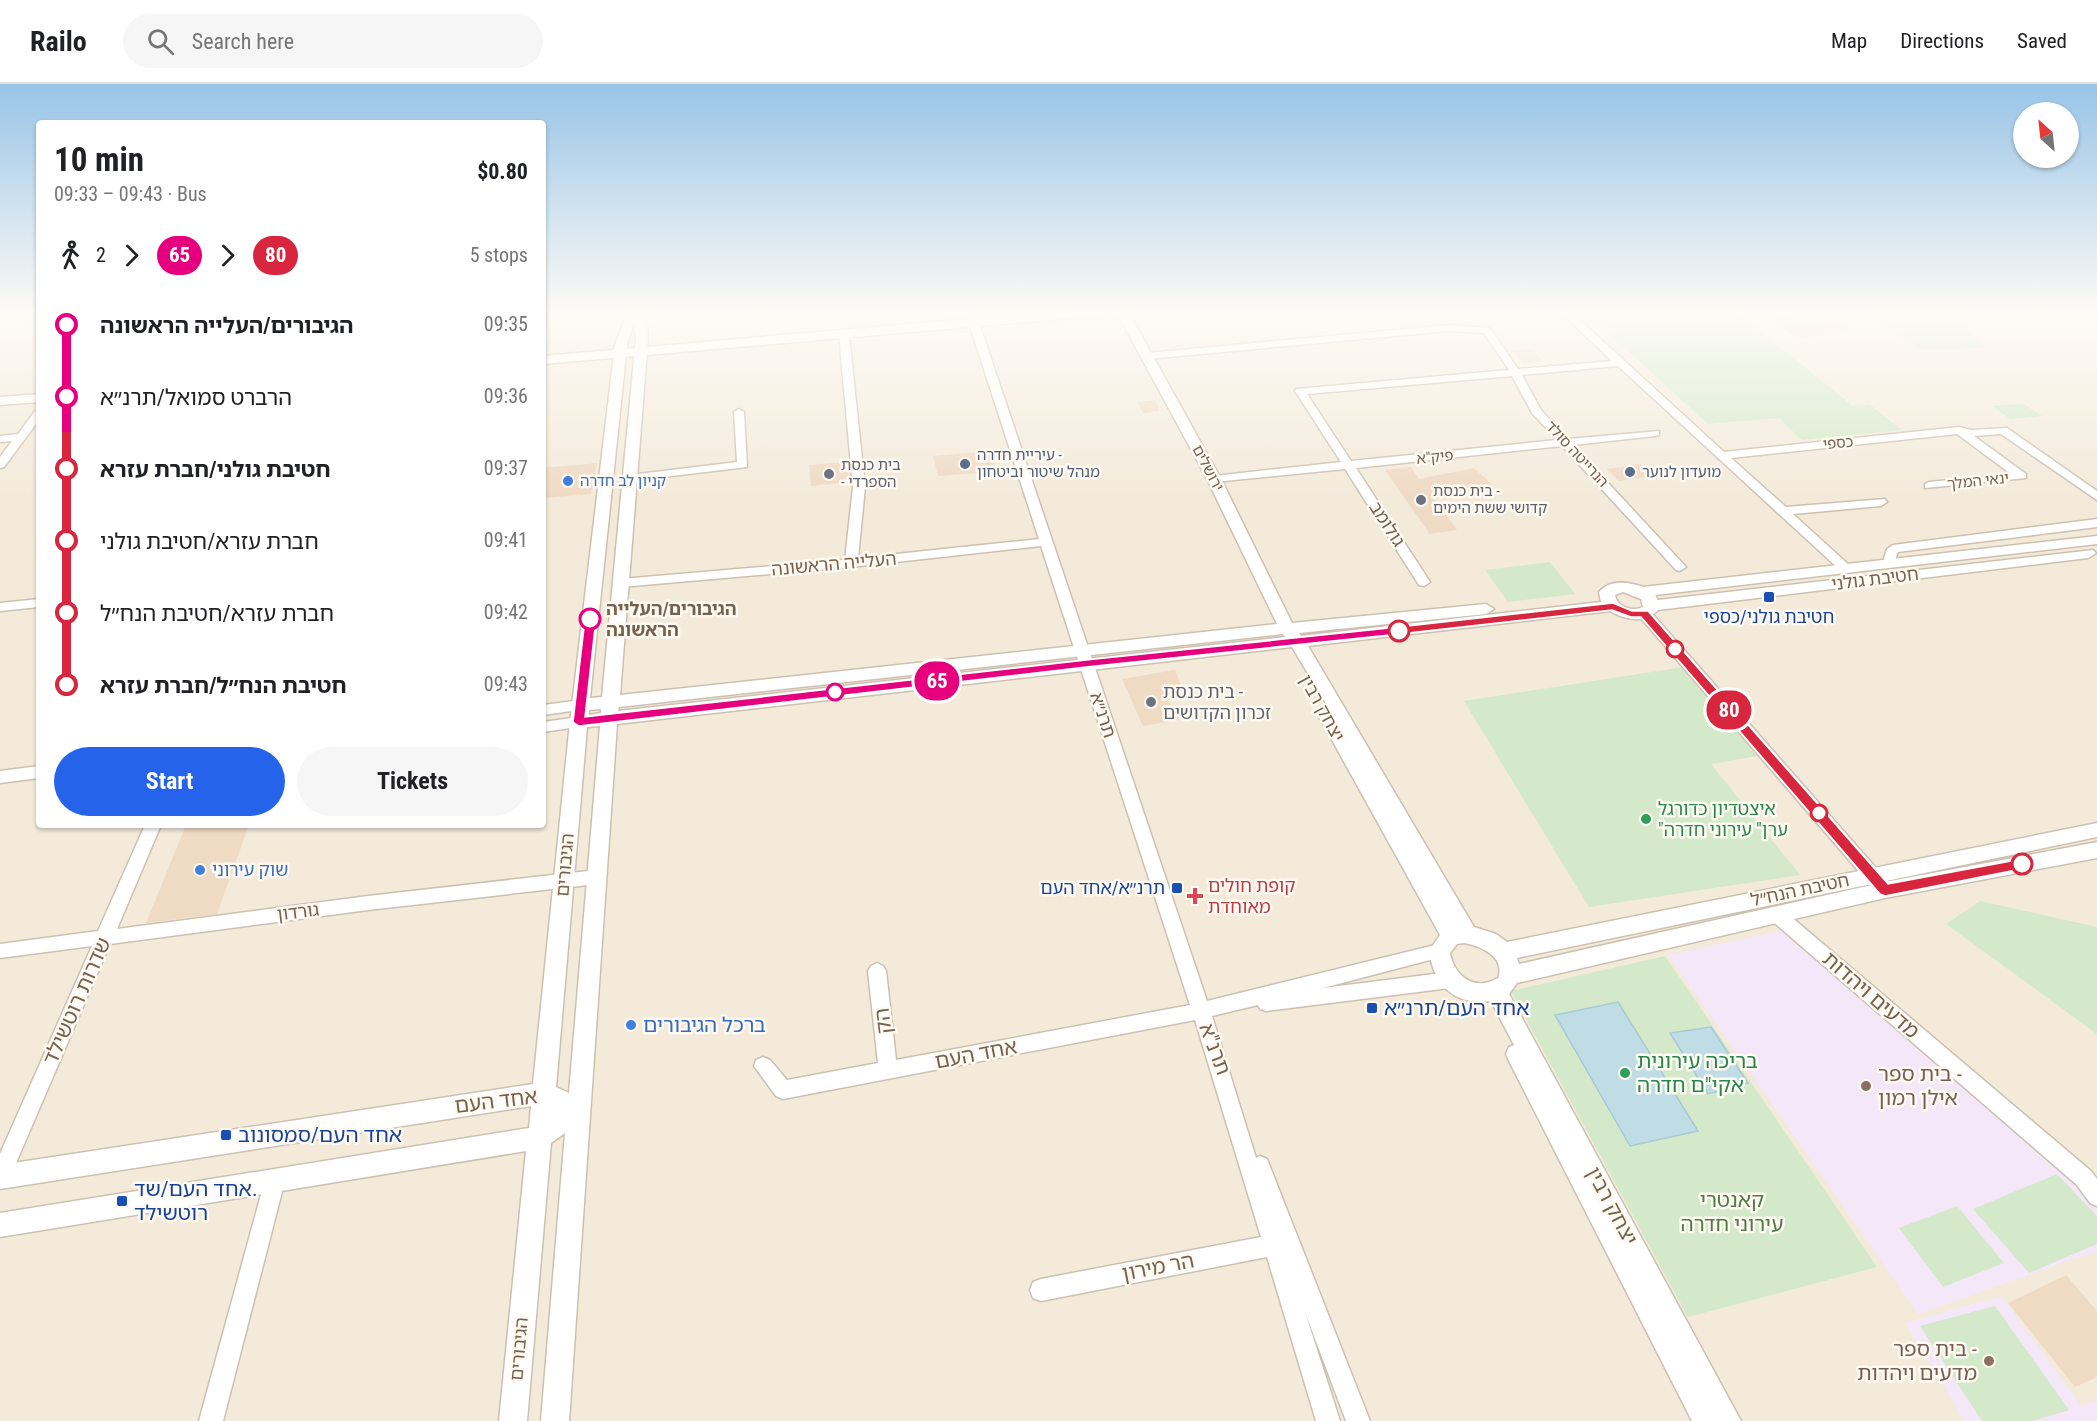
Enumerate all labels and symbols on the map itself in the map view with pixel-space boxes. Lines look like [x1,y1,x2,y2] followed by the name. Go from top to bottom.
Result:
[2013,102,2079,168] north arrow
[1542,417,1612,491] street label: הנרייטה סולד
[1822,432,1854,454] street label: כספי
[1188,442,1228,494] street label: ירושלים
[977,446,1100,481] place label: עיריית חדרה - מנהל שיטור וביטחון
[1416,446,1454,468] street label: פיק"א
[841,456,901,491] place label: בית כנסת - הספרדי
[958,457,972,471] marker: עיריית חדרה - מנהל שיטור וביטחון
[1642,463,1721,481] place label: מועדון לנוער
[1623,465,1637,479] marker: מועדון לנוער
[822,467,836,481] marker: בית כנסת - הספרדי
[1946,469,2010,493] street label: ינאי המלך
[580,472,666,490] place label: קניון לב חדרה
[561,474,575,488] marker: קניון לב חדרה
[1433,482,1547,517] place label: בית כנסת - קדושי ששת הימים
[1414,493,1428,507] marker: בית כנסת - קדושי ששת הימים
[1365,497,1410,550] street label: גולומב
[771,548,897,579] street label: העלייה הראשונה
[1830,563,1920,594] street label: חטיבת גולני
[1762,590,1776,604] marker: חטיבת גולני/כספי
[606,598,737,640] place label: הגיבורים/העלייה הראשונה
[1704,606,1834,627] place label: חטיבת גולני/כספי
[579,608,601,630] marker: הגיבורים/העלייה הראשונה
[1388,620,1410,642] unlabelled marker
[1666,640,1684,658] unlabelled marker
[910,662,964,700] line badge: 65
[1296,671,1349,745] street label: יצחק רבין
[1163,681,1271,723] place label: בית כנסת - זכרון הקדושים
[826,683,844,701] unlabelled marker
[1086,689,1121,740] street label: תרנ״א
[1702,690,1756,730] line badge: 80
[1144,695,1158,709] marker: בית כנסת - זכרון הקדושים
[1658,798,1788,840] place label: איצטדיון כדורגל "ערן" עירוני חדרה
[1810,804,1828,822] unlabelled marker
[1639,812,1653,826] marker: איצטדיון כדורגל "ערן" עירוני חדרה
[551,832,578,898] street label: הגיבורים
[2011,853,2033,875] unlabelled marker
[212,859,288,880] place label: שוק עירוני
[193,863,207,877] marker: שוק עירוני
[1749,869,1851,910] street label: חטיבת הנח״ל
[1208,875,1295,917] place label: קופת חולים מאוחדת
[1040,877,1165,898] place label: תרנ״א/אחד העם
[1170,881,1184,895] marker: תרנ״א/אחד העם
[1186,887,1204,905] marker: קופת חולים מאוחדת
[276,898,321,925] street label: גורדון
[38,934,116,1068] street label: שדרות רוטשילד
[1818,947,1924,1043] street label: מדעים ויהדות
[1384,996,1529,1020] place label: אחד העם/תרנ״א
[1365,1001,1379,1015] marker: אחד העם/תרנ״א
[869,1006,897,1036] street label: הק
[643,1013,766,1037] place label: ברכל הגיבורים
[624,1018,638,1032] marker: ברכל הגיבורים
[1194,1020,1236,1078] street label: תרנ"א
[933,1034,1019,1074] street label: אחד העם
[1637,1049,1758,1097] place label: בריכה עירונית אקי"ם חדרה
[1878,1062,1962,1110] place label: בית ספר - אילן רמון
[1618,1066,1632,1080] marker: בריכה עירונית אקי"ם חדרה
[1859,1079,1873,1093] marker: בית ספר - אילן רמון
[453,1084,539,1118] street label: אחד העם
[238,1123,402,1147] place label: אחד העם/סמסונוב
[219,1128,233,1142] marker: אחד העם/סמסונוב
[1581,1163,1643,1249] street label: יצחק רבין
[134,1177,257,1225] place label: אחד העם/שד. רוטשילד
[1681,1188,1783,1236] park label: קאנטרי עירוני חדרה
[115,1194,129,1208] marker: אחד העם/שד. רוטשילד
[1120,1248,1196,1286] street label: הר מירון
[505,1316,532,1382] street label: הגיבורים
[1857,1337,1977,1385] place label: בית ספר - מדעים ויהדות
[1982,1354,1996,1368] marker: בית ספר - מדעים ויהדות

